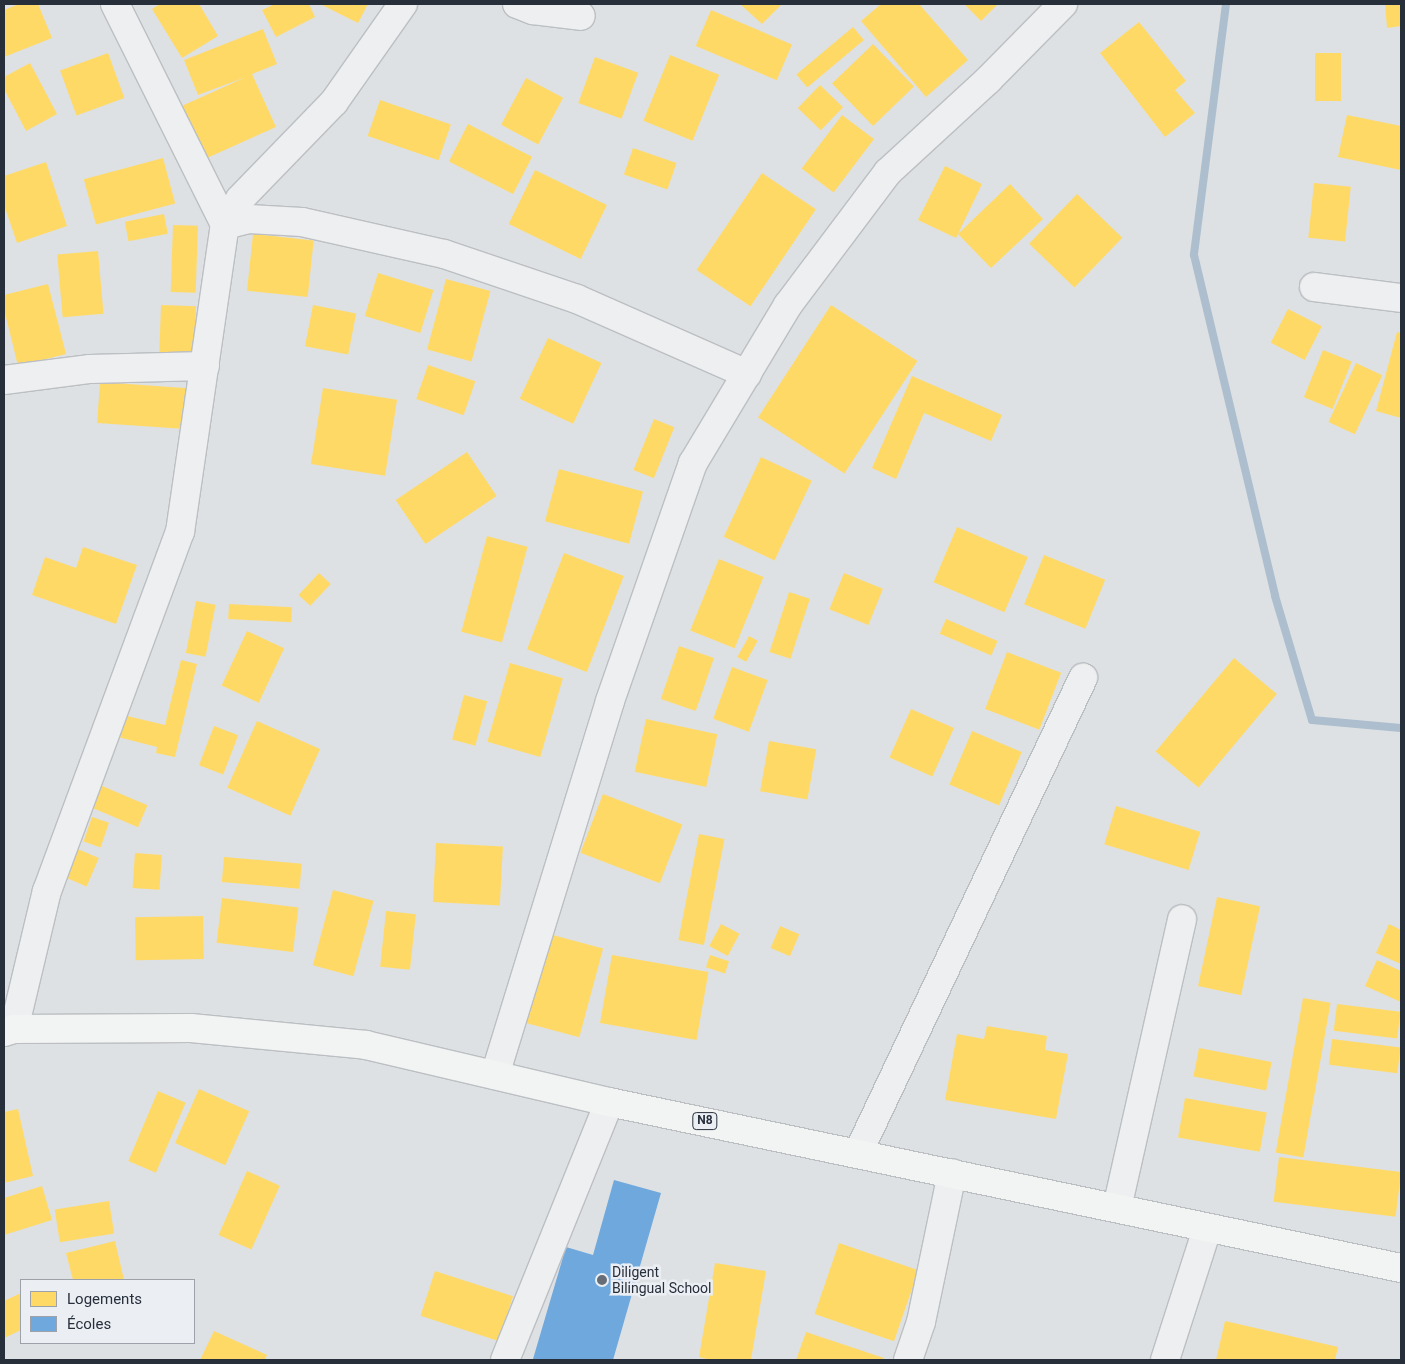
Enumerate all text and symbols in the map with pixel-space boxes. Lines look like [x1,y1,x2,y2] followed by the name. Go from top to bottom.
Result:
[691,1112,719,1130] road number: N8
[612,1264,711,1296] place label: Diligent Bilingual School
[596,1274,608,1286] marker: Diligent Bilingual School
[20,1279,195,1344] legend
[67,1290,142,1308] text: Logements
[67,1315,111,1333] text: Écoles

